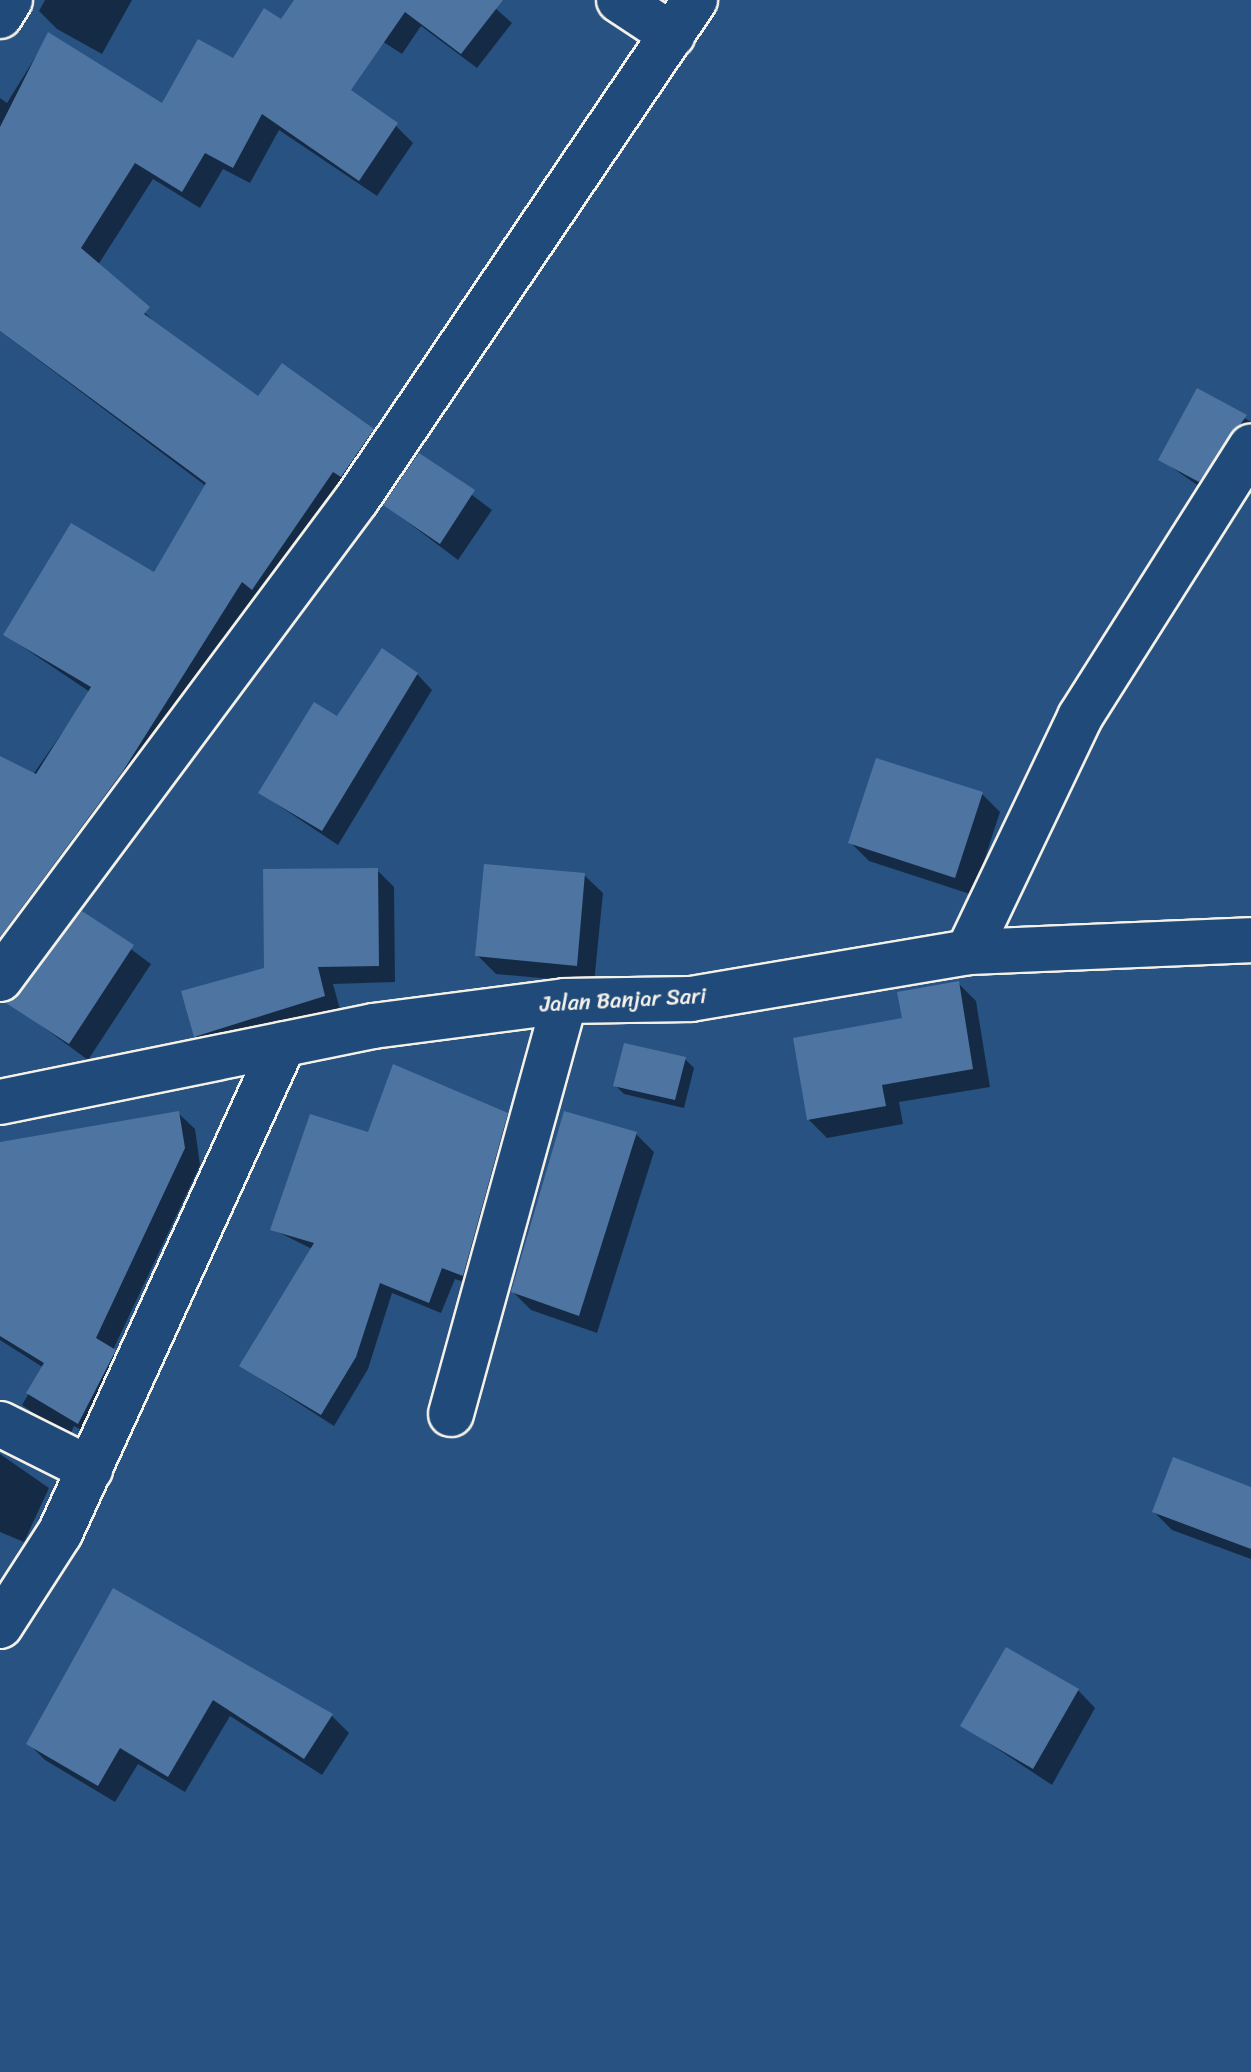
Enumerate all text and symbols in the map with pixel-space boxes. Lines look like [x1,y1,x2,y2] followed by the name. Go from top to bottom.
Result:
[539,982,707,1018] street label: Jalan Banjar Sari

